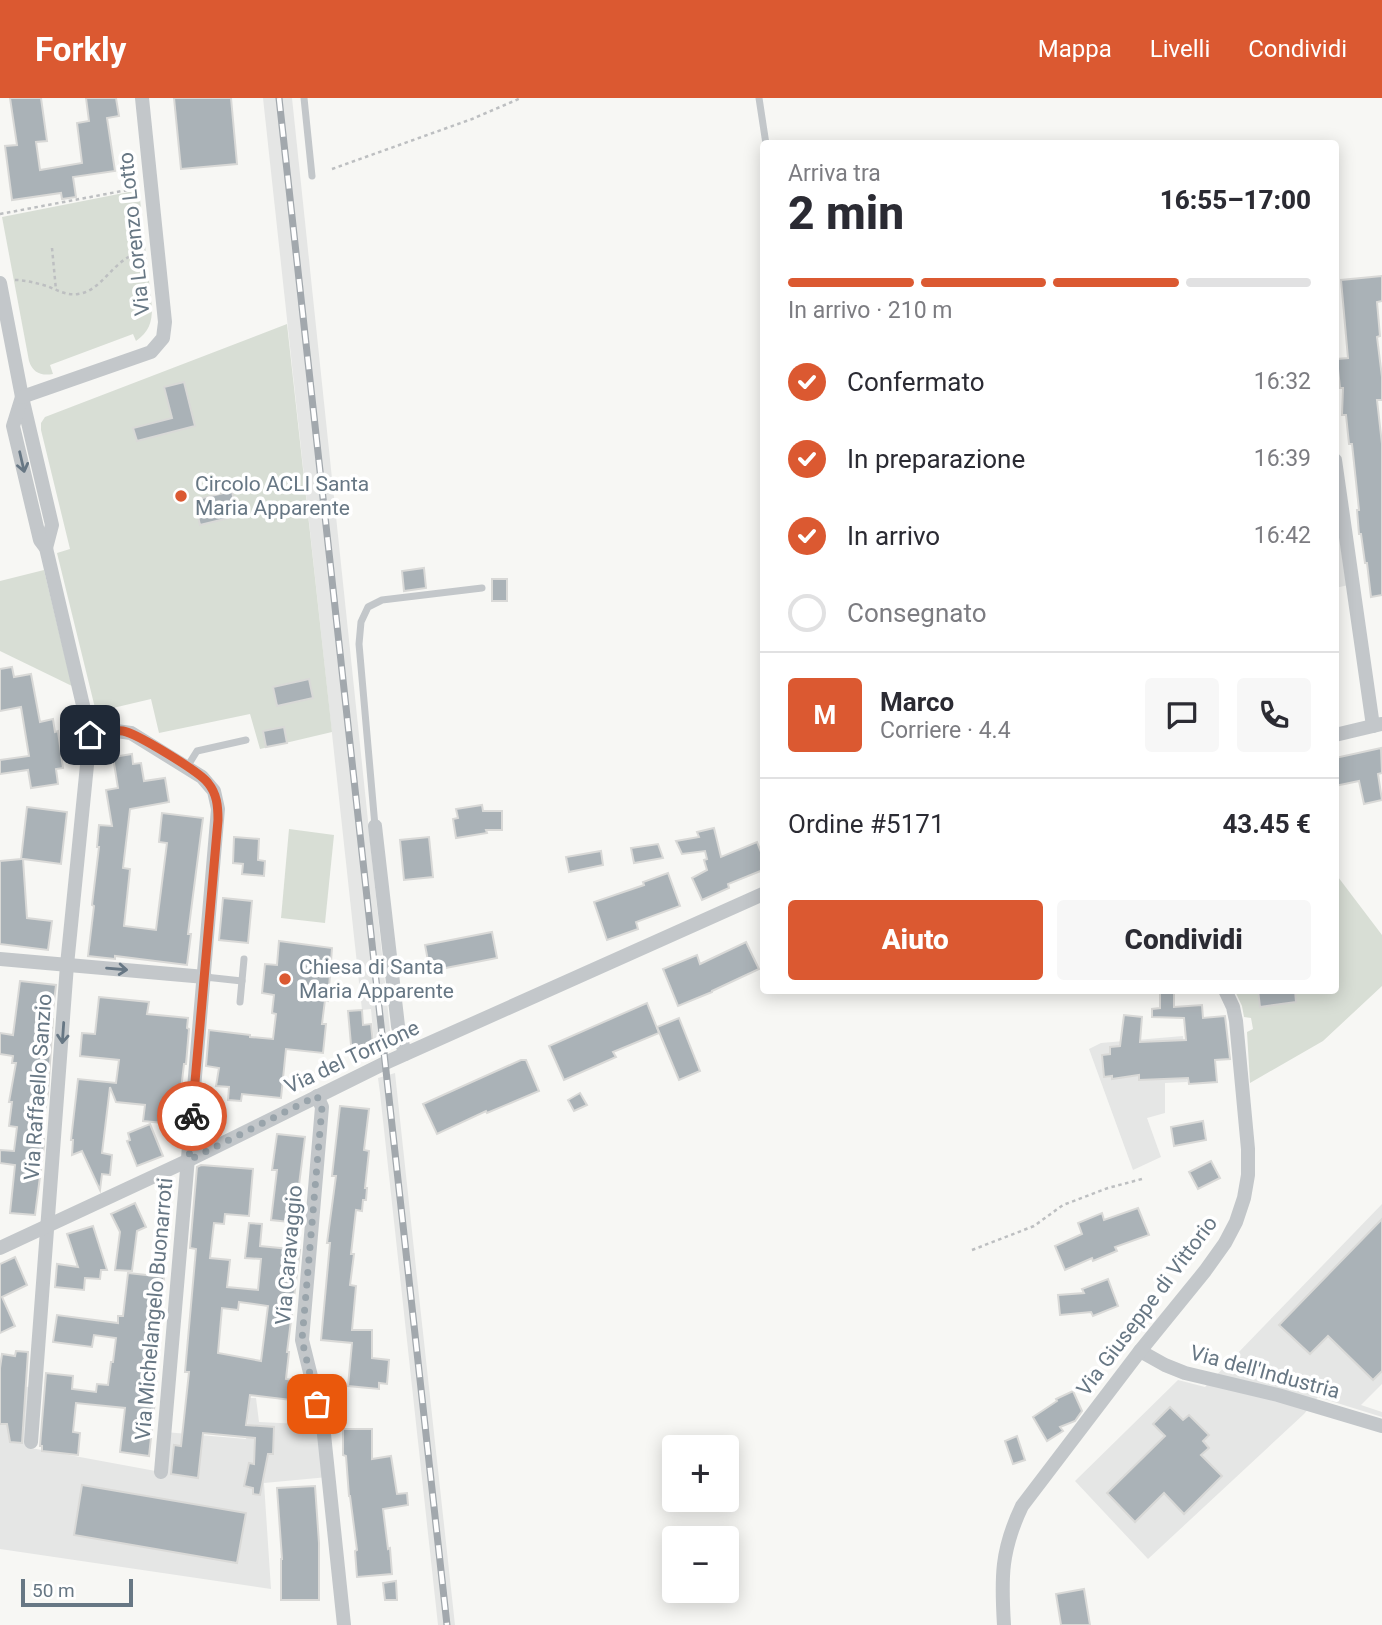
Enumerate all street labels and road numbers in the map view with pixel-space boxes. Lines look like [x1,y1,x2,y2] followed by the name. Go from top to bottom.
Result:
[113,151,155,317] street label: Via Lorenzo Lotto
[20,993,56,1181] street label: Via Raffaello Sanzio
[281,1015,423,1099] street label: Via del Torrione
[131,1177,177,1441] street label: Via Michelangelo Buonarroti
[271,1184,307,1326] street label: Via Caravaggio
[1072,1212,1222,1400] street label: Via Giuseppe di Vittorio
[1187,1340,1343,1404] street label: Via dell'Industria

